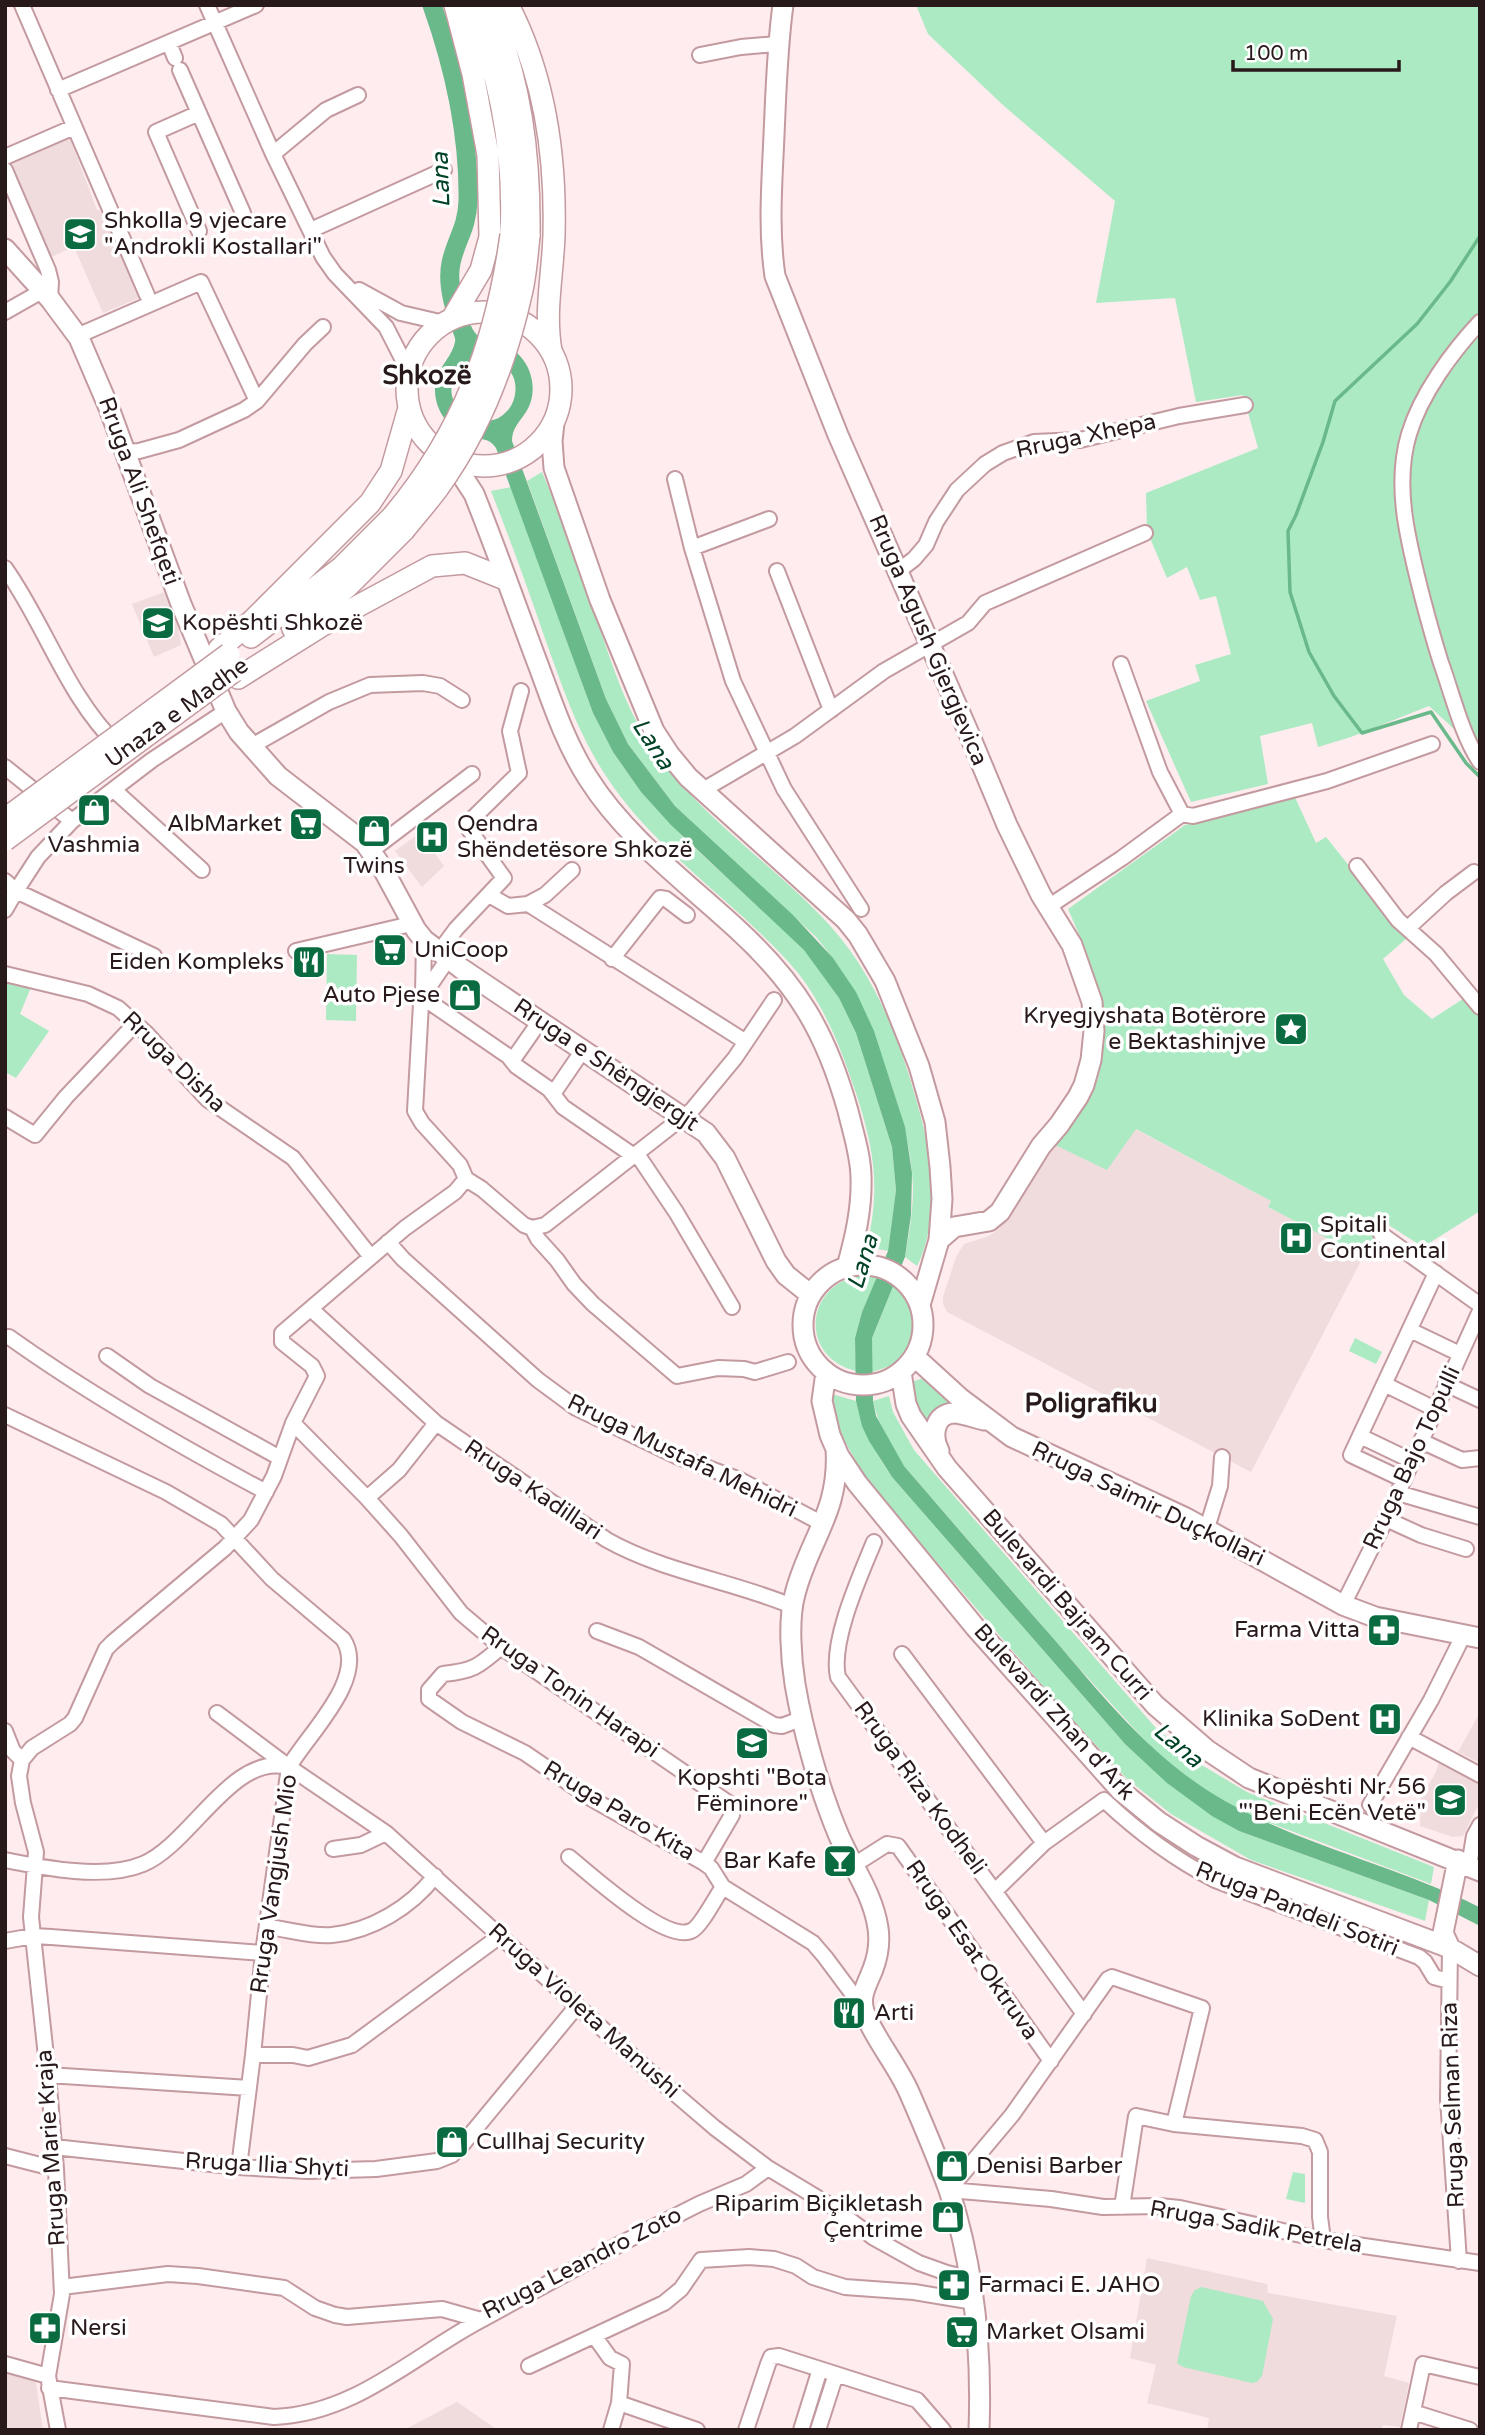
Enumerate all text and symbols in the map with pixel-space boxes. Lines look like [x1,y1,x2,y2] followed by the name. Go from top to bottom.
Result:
[1233,28,1399,72] scale bar
[1244,41,1308,66] text: 100 m
[426,151,456,208] water label: Lana
[104,207,322,261] place label: Shkolla 9 vjecare "Androkli Kostallari"
[61,215,99,253] school or university icon: Shkolla 9 vjecare "Androkli Kostallari"
[382,360,472,391] district label: Shkozë
[92,393,186,589] street label: Rruga Ali Shefqeti
[1013,407,1159,465] street label: Rruga Xhepa
[862,510,994,770] street label: Rruga Agush Gjergjevica
[139,604,177,642] school or university icon: Kopështi Shkozë
[182,609,363,637] place label: Kopështi Shkozë
[100,652,254,774] street label: Unaza e Madhe
[626,713,681,776] water label: Lana
[75,791,113,829] shop icon: Vashmia
[287,805,325,843] supermarket icon: AlbMarket
[167,810,282,838] place label: AlbMarket
[457,810,692,864] place label: Qendra Shëndetësore Shkozë
[355,812,393,850] shop icon: Twins
[413,818,451,856] hospital icon: Qendra Shëndetësore Shkozë
[48,831,140,859] place label: Vashmia
[343,852,405,880] place label: Twins
[371,931,409,969] supermarket icon: UniCoop
[414,936,509,964] place label: UniCoop
[290,943,328,981] restaurant icon: Eiden Kompleks
[109,948,284,976] place label: Eiden Kompleks
[446,976,484,1014] shop icon: Auto Pjese
[322,981,440,1009] place label: Auto Pjese
[508,993,704,1138] street label: Rruga e Shëngjergjt
[1023,1002,1266,1056] place label: Kryegjyshata Botërore e Bektashinjve
[116,1006,232,1118] street label: Rruga Disha
[1272,1010,1310,1048] place icon: Kryegjyshata Botërore e Bektashinjve
[1320,1211,1446,1265] place label: Spitali Continental
[1277,1219,1315,1257] hospital icon: Spitali Continental
[841,1231,885,1293] water label: Lana
[1357,1362,1467,1554] street label: Rruga Bajo Topulli
[563,1388,801,1524] street label: Rruga Mustafa Mehidri
[1024,1388,1158,1419] district label: Poligrafiku
[459,1434,607,1546] street label: Rruga Kadillari
[1027,1435,1269,1573] street label: Rruga Saimir Duçkollari
[976,1503,1158,1707] street label: Bulevardi Bajram Curri
[1365,1611,1403,1649] pharmacy icon: Farma Vitta
[1234,1616,1360,1644] place label: Farma Vitta
[967,1618,1141,1806] street label: Bulevardi Zhan d'Ark
[475,1620,665,1764] street label: Rruga Tonin Harapi
[848,1696,992,1880] street label: Rruga Riza Kodheli
[1366,1700,1404,1738] hospital icon: Klinika SoDent
[1202,1705,1360,1733] place label: Klinika SoDent
[1147,1716,1209,1774] water label: Lana
[733,1724,771,1762] school or university icon: Kopshti "Bota Fëminore"
[538,1755,700,1867] street label: Rruga Paro Kita
[677,1764,827,1818] place label: Kopshti "Bota Fëminore"
[245,1772,303,1996] street label: Rruga Vangjush Mio
[1239,1773,1426,1827] place label: Kopështi Nr. 56 "'Beni Ecën Vetë"
[1431,1781,1469,1819] school or university icon: Kopështi Nr. 56 "'Beni Ecën Vetë"
[821,1842,859,1880] bar icon: Bar Kafe
[723,1847,816,1875] place label: Bar Kafe
[899,1855,1045,2045] street label: Rruga Esat Oktruva
[1191,1855,1403,1963] street label: Rruga Pandeli Sotiri
[482,1918,686,2104] street label: Rruga Violeta Manushi
[830,1994,868,2032] restaurant icon: Arti
[874,1999,914,2027] place label: Arti
[1435,2002,1471,2208] street label: Rruga Selman Riza
[30,2049,72,2247] street label: Rruga Marie Kraja
[433,2123,471,2161] shop icon: Cullhaj Security
[476,2128,645,2156] place label: Cullhaj Security
[184,2147,350,2183] street label: Rruga Ilia Shyti
[933,2147,971,2185] shop icon: Denisi Barber
[976,2152,1123,2180] place label: Denisi Barber
[714,2190,923,2244] place label: Riparim Biçikletash Çentrime
[1147,2194,1365,2260] street label: Rruga Sadik Petrela
[929,2198,967,2236] shop icon: Riparim Biçikletash Çentrime
[478,2201,686,2325] street label: Rruga Leandro Zoto
[935,2266,973,2304] pharmacy icon: Farmaci E. JAHO
[978,2271,1161,2299] place label: Farmaci E. JAHO
[26,2309,64,2347] pharmacy icon: Nersi
[943,2313,981,2351] supermarket icon: Market Olsami
[70,2314,127,2342] place label: Nersi
[986,2318,1145,2346] place label: Market Olsami

